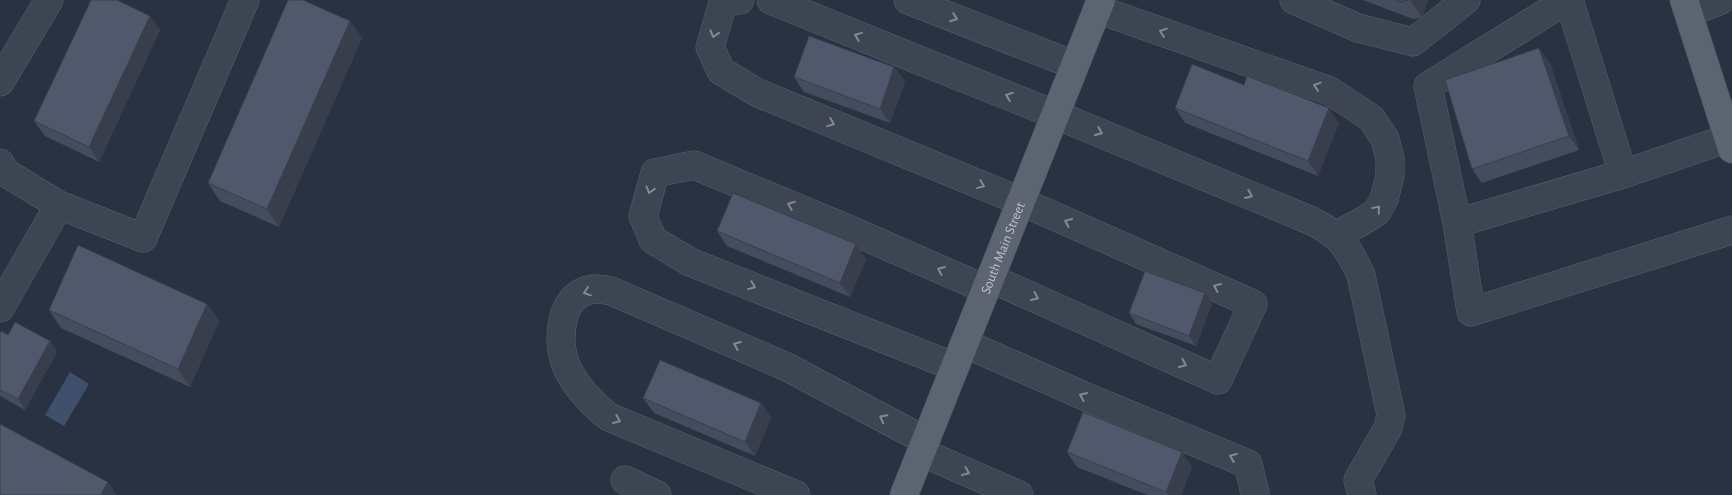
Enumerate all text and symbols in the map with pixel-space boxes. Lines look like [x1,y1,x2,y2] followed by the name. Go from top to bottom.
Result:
[949,12,957,22] one-way arrow
[1160,28,1168,38] one-way arrow
[709,29,719,37] one-way arrow
[854,31,863,42] one-way arrow
[1313,82,1321,92] one-way arrow
[1005,92,1014,102] one-way arrow
[826,117,835,127] one-way arrow
[1094,126,1103,137] one-way arrow
[976,179,985,189] one-way arrow
[646,185,656,194] one-way arrow
[1244,189,1253,199] one-way arrow
[979,200,1028,296] street label: South Main Street
[788,201,796,211] one-way arrow
[1371,206,1379,215] one-way arrow
[1064,218,1073,229] one-way arrow
[937,265,946,276] one-way arrow
[747,281,755,291] one-way arrow
[1213,283,1222,294] one-way arrow
[583,286,592,296] one-way arrow
[1030,291,1039,302] one-way arrow
[733,341,742,352] one-way arrow
[1178,357,1187,368] one-way arrow
[1079,391,1088,402] one-way arrow
[612,414,621,425] one-way arrow
[879,414,888,424] one-way arrow
[1229,453,1238,464] one-way arrow
[961,465,970,476] one-way arrow

